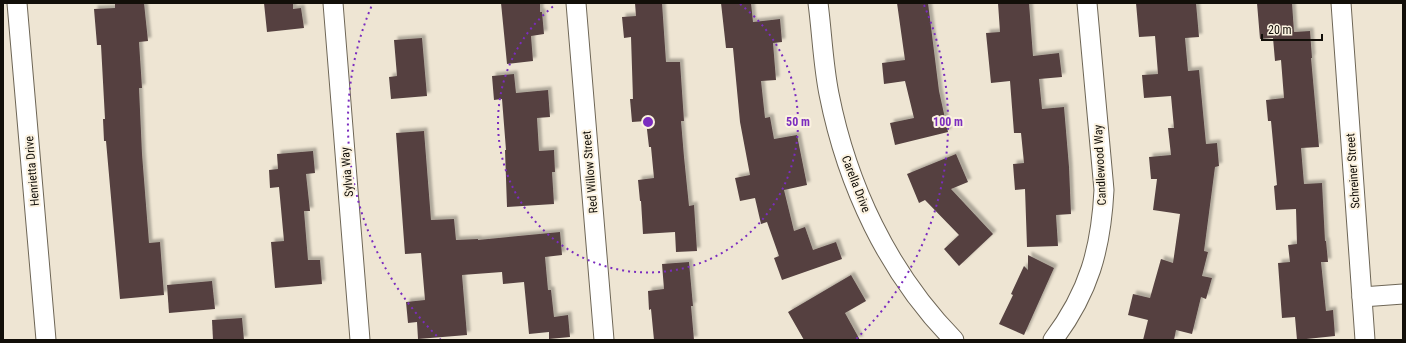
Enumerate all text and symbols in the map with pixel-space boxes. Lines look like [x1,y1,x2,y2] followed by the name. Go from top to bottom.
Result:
[1262,16,1322,42] scale bar
[1268,23,1292,37] text: 20 m
[641,115,655,129] centre of rings
[786,115,810,129] text: 50 m
[933,115,963,129] text: 100 m
[1091,124,1109,206] street label: Candlewood Way
[579,130,601,214] street label: Red Willow Street
[1343,132,1363,209] street label: Schreiner Street
[22,135,42,207] street label: Henrietta Drive
[338,146,356,197] street label: Sylvia Way
[839,154,873,215] street label: Carella Drive

